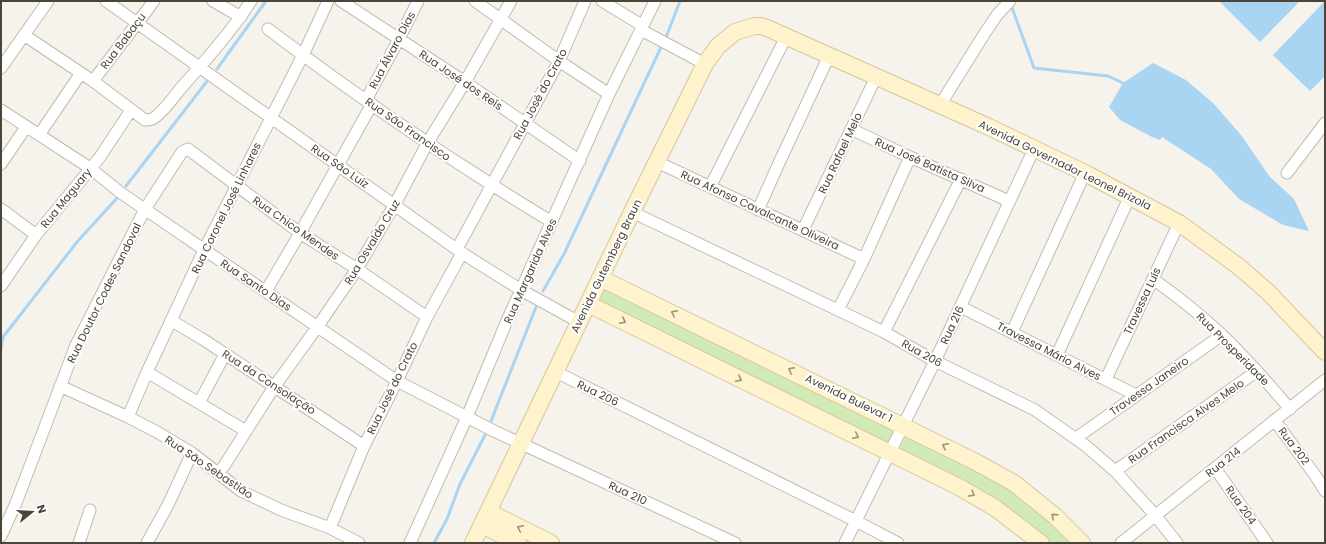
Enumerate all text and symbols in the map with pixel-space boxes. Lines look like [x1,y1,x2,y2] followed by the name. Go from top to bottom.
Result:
[365,8,419,92] street label: Rua Álvaro Dias
[96,9,150,73] street label: Rua Babaçu
[416,46,506,114] street label: Rua José dos Reís
[509,46,571,142] street label: Rua José do Crato
[362,93,454,165] street label: Rua São Francisco
[814,110,866,196] street label: Rua Rafael Melo
[976,116,1154,214] street label: Avenida Governador Leonel Brizola
[872,134,988,196] street label: Rua José Batista Silva
[187,139,265,276] street label: Rua Coronel José Linhares
[308,140,372,192] street label: Rua São Luiz
[37,164,96,231] street label: Rua Maguary
[678,166,842,254] street label: Rua Afonso Cavalcante Oliveira
[250,192,343,264] street label: Rua Chico Mendes
[340,196,404,288] street label: Rua Osvaldo Cruz
[567,197,645,335] street label: Avenida Gutemberg Braun
[500,216,560,326] street label: Rua Margarida Alves
[63,220,145,366] street label: Rua Doutor Codes Sandoval
[217,255,295,315] street label: Rua Santo Dias
[1119,264,1165,337] street label: Travessa Luís
[936,303,968,347] street label: Rua 216
[1193,309,1273,389] street label: Rua Prosperidade
[670,310,678,318] one-way arrow
[618,317,626,324] one-way arrow
[994,318,1104,384] street label: Travessa Mário Alves
[899,335,945,371] street label: Rua 206
[363,339,421,437] street label: Rua José do Crato
[219,346,319,418] street label: Rua da Consolação
[1106,353,1192,419] street label: Travessa Janeiro
[787,367,795,375] one-way arrow
[803,370,895,426] street label: Avenida Bulevar 1
[735,374,742,382] one-way arrow
[1125,375,1247,467] street label: Rua Francisca Alves Melo
[575,376,621,410] street label: Rua 206
[1274,424,1314,468] street label: Rua 202
[852,431,859,439] one-way arrow
[162,432,256,502] street label: Rua São Sebastião
[942,443,949,451] one-way arrow
[1202,443,1244,481] street label: Rua 214
[606,477,650,509] street label: Rua 210
[1222,482,1260,528] street label: Rua 204
[968,490,975,497] one-way arrow
[12,492,52,532] north arrow
[33,502,50,515] text: N
[1051,513,1059,520] one-way arrow
[517,525,524,533] one-way arrow

